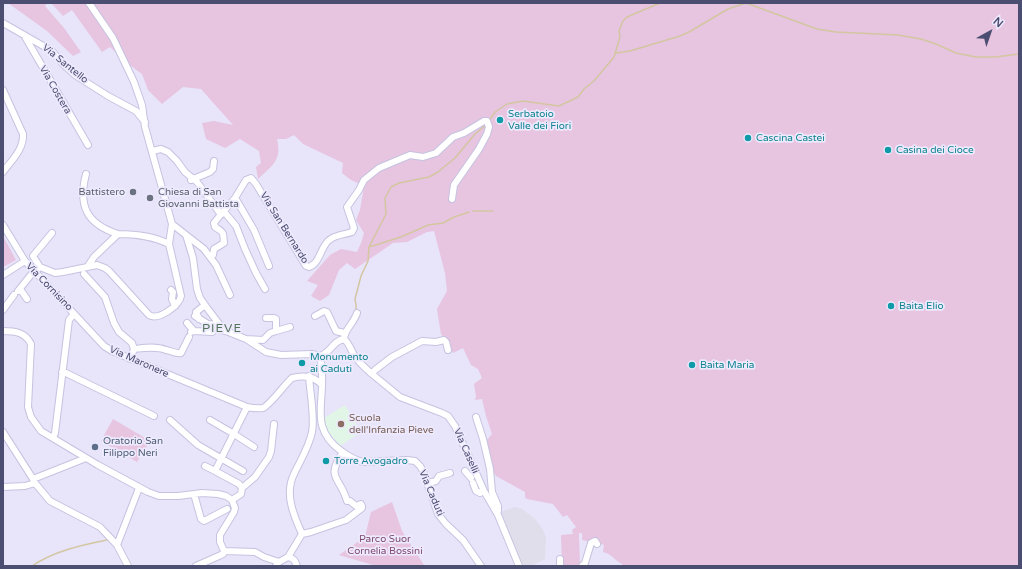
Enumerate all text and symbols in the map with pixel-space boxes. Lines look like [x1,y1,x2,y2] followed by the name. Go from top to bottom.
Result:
[970,12,1010,52] north arrow
[990,15,1006,30] text: N
[40,42,90,86] street label: Via Santello
[36,64,74,116] street label: Via Costera
[508,108,571,132] place label: Serbatoio Valle dei Fiori
[495,115,505,125] marker: Serbatoio Valle dei Fiori
[756,132,825,144] place label: Cascina Castei
[743,133,753,143] marker: Cascina Castei
[896,144,974,156] place label: Casina dei Cioce
[883,145,893,155] marker: Casina dei Cioce
[79,186,125,198] place label: Battistero
[158,186,239,210] place label: Chiesa di San Giovanni Battista
[128,187,138,197] marker: Battistero
[257,190,311,266] street label: Via San Bernardo
[145,193,155,203] marker: Chiesa di San Giovanni Battista
[23,260,75,314] street label: Via Cornisino
[899,300,944,312] place label: Baita Elio
[886,301,896,311] marker: Baita Elio
[202,322,242,336] district label: PIEVE
[107,344,171,380] street label: Via Maronere
[310,351,368,374] place label: Monumento ai Caduti
[297,358,307,368] marker: Monumento ai Caduti
[700,359,754,371] place label: Baita Maria
[687,360,697,370] marker: Baita Maria
[349,412,434,436] place label: Scuola dell'Infanzia Pieve
[336,419,346,429] marker: Scuola dell'Infanzia Pieve
[451,427,481,475] street label: Via Caselli
[103,435,163,458] place label: Oratorio San Filippo Neri
[90,442,100,452] marker: Oratorio San Filippo Neri
[334,455,408,467] place label: Torre Avogadro
[321,456,331,466] marker: Torre Avogadro
[416,468,446,518] street label: Via Caduti
[347,533,423,556] park label: Parco Suor Cornelia Bossini

